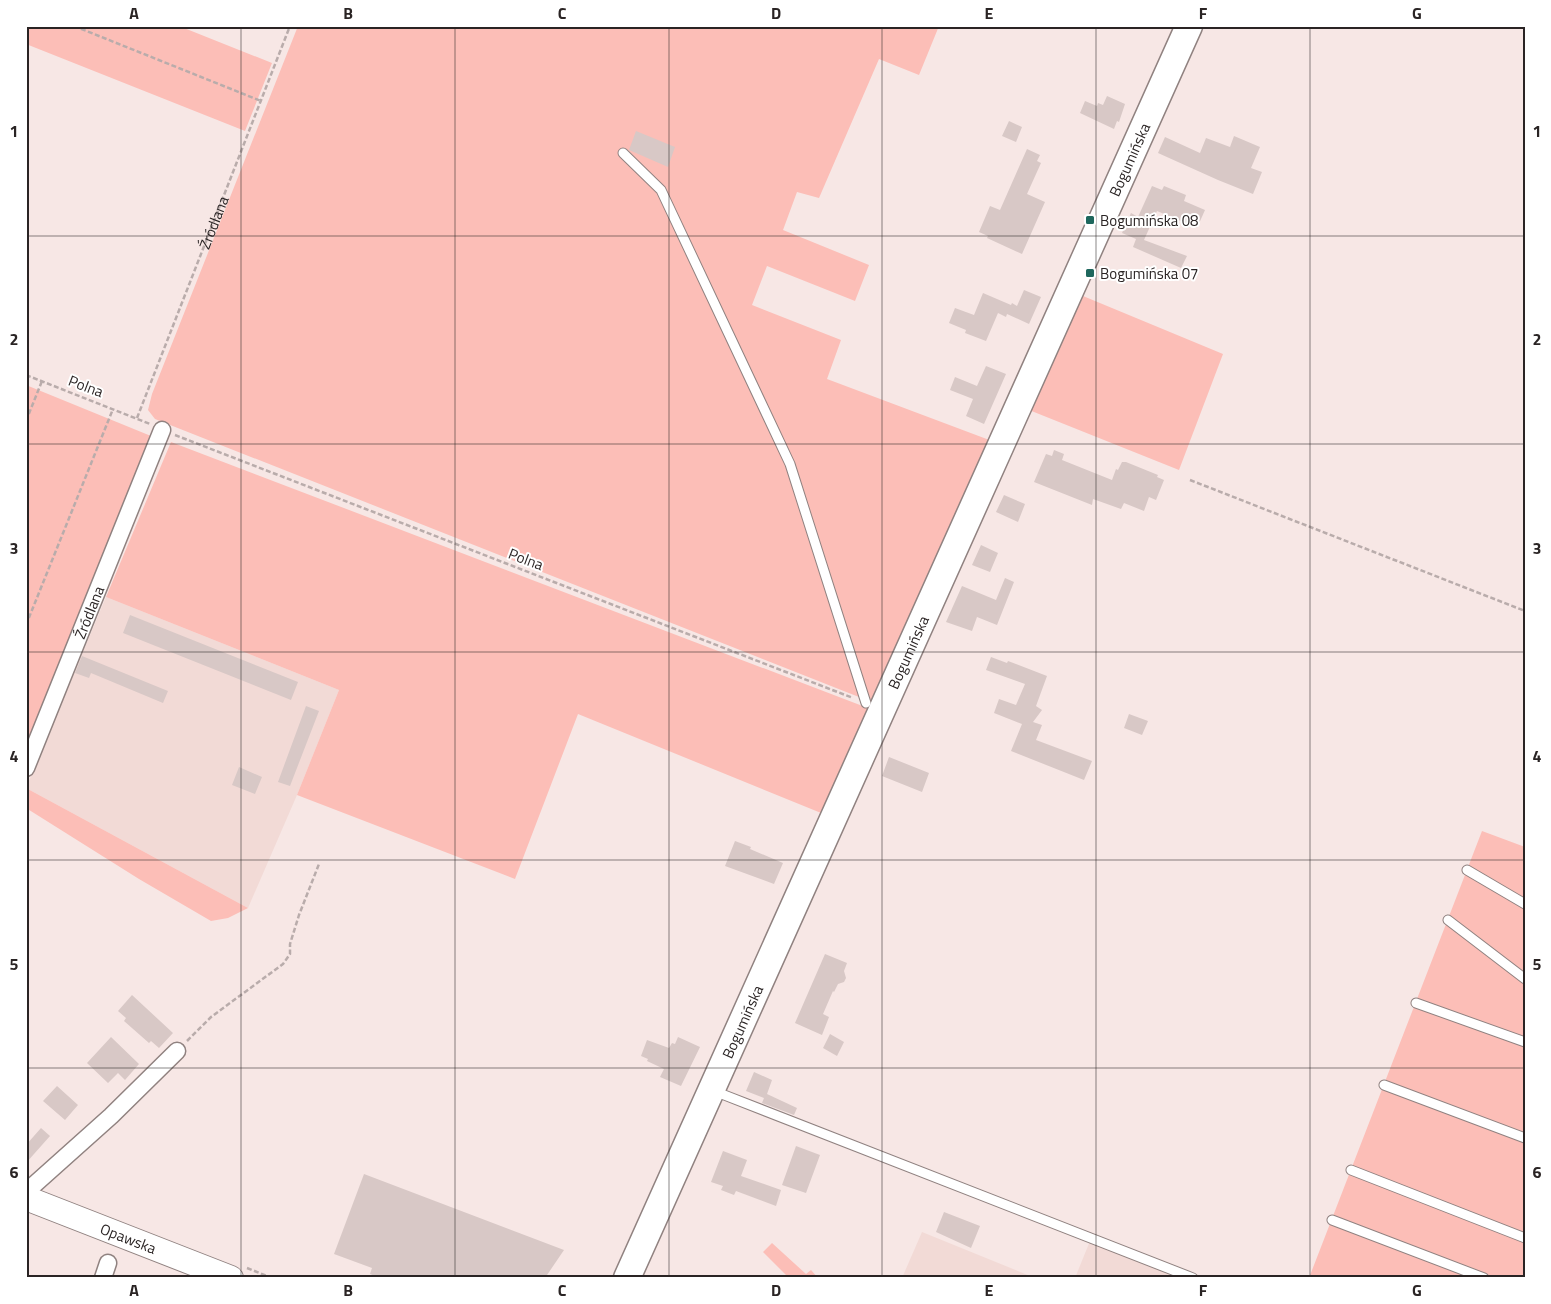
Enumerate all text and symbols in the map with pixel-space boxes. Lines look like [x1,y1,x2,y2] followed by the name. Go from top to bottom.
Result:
[129,1,139,25] text: A
[343,1,353,25] text: B
[558,1,567,25] text: C
[771,1,781,25] text: D
[985,1,994,25] text: E
[1199,1,1208,25] text: F
[1412,1,1422,25] text: G
[10,119,18,143] text: 1
[1103,119,1156,200] street label: Bogumińska
[1533,119,1541,143] text: 1
[193,192,234,252] street label: Źródlana
[1100,209,1198,232] place label: Bogumińska 08
[1084,214,1096,226] marker: Bogumińska 08
[1100,262,1198,285] place label: Bogumińska 07
[1084,267,1096,279] marker: Bogumińska 07
[10,327,18,351] text: 2
[1533,327,1541,351] text: 2
[65,369,107,403] street label: Polna
[10,536,18,560] text: 3
[1533,536,1541,560] text: 3
[505,542,547,576] street label: Polna
[68,582,110,642] street label: Źródlana
[881,611,935,693] street label: Bogumińska
[10,744,19,768] text: 4
[1533,744,1542,768] text: 4
[10,952,19,976] text: 5
[1533,952,1542,976] text: 5
[716,981,769,1062] street label: Bogumińska
[10,1160,19,1184] text: 6
[1533,1160,1542,1184] text: 6
[97,1217,160,1259] street label: Opawska
[129,1278,139,1302] text: A
[343,1278,353,1302] text: B
[558,1278,567,1302] text: C
[771,1278,781,1302] text: D
[985,1278,994,1302] text: E
[1199,1278,1208,1302] text: F
[1412,1278,1422,1302] text: G

